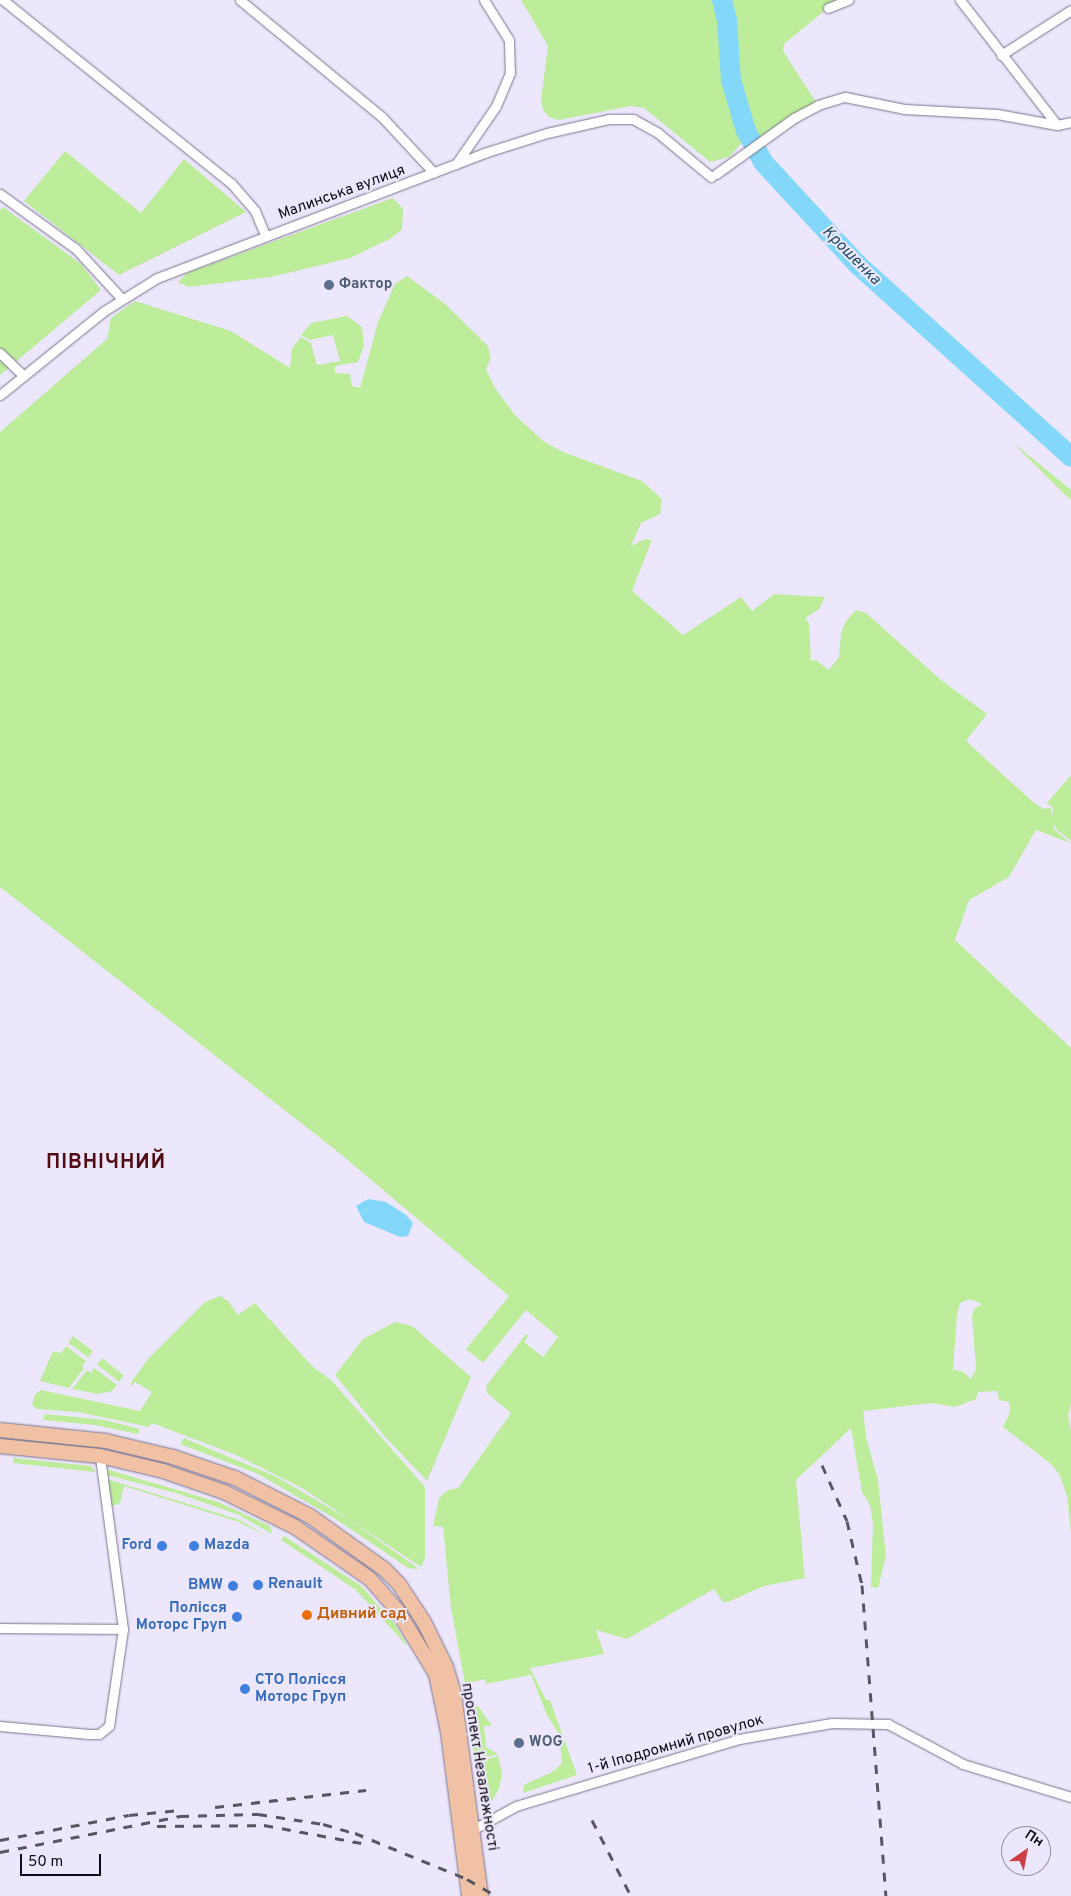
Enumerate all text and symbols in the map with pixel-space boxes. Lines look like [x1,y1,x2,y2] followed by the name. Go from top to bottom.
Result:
[276,162,408,224] street label: Малинська вулиця
[818,223,884,289] water label: Крошенка
[339,276,392,294] place label: Фактор
[323,279,335,291] marker: Фактор
[45,1151,167,1175] district label: ПІВНІЧНИЙ
[122,1537,152,1555] place label: Ford
[204,1537,250,1555] place label: Mazda
[156,1540,168,1552] marker: Ford
[188,1540,200,1552] marker: Mazda
[268,1576,323,1594] place label: Renault
[188,1577,223,1595] place label: BMW
[252,1579,264,1591] marker: Renault
[227,1580,239,1592] marker: BMW
[136,1599,227,1634] place label: Полісся Моторс Груп
[317,1606,407,1624] place label: Дивний сад
[301,1609,313,1621] marker: Дивний сад
[231,1611,243,1623] marker: Полісся Моторс Груп
[255,1671,346,1706] place label: СТО Полісся Моторс Груп
[457,1682,501,1852] street label: проспект Незалежності
[239,1683,251,1695] marker: СТО Полісся Моторс Груп
[586,1711,766,1779] street label: 1-й Іподромний провулок
[529,1734,563,1752] place label: WOG
[513,1737,525,1749] marker: WOG
[1001,1826,1051,1876] north arrow
[1021,1827,1046,1851] text: Пн
[22,1844,104,1876] scale bar
[28,1853,63,1872] text: 50 m

